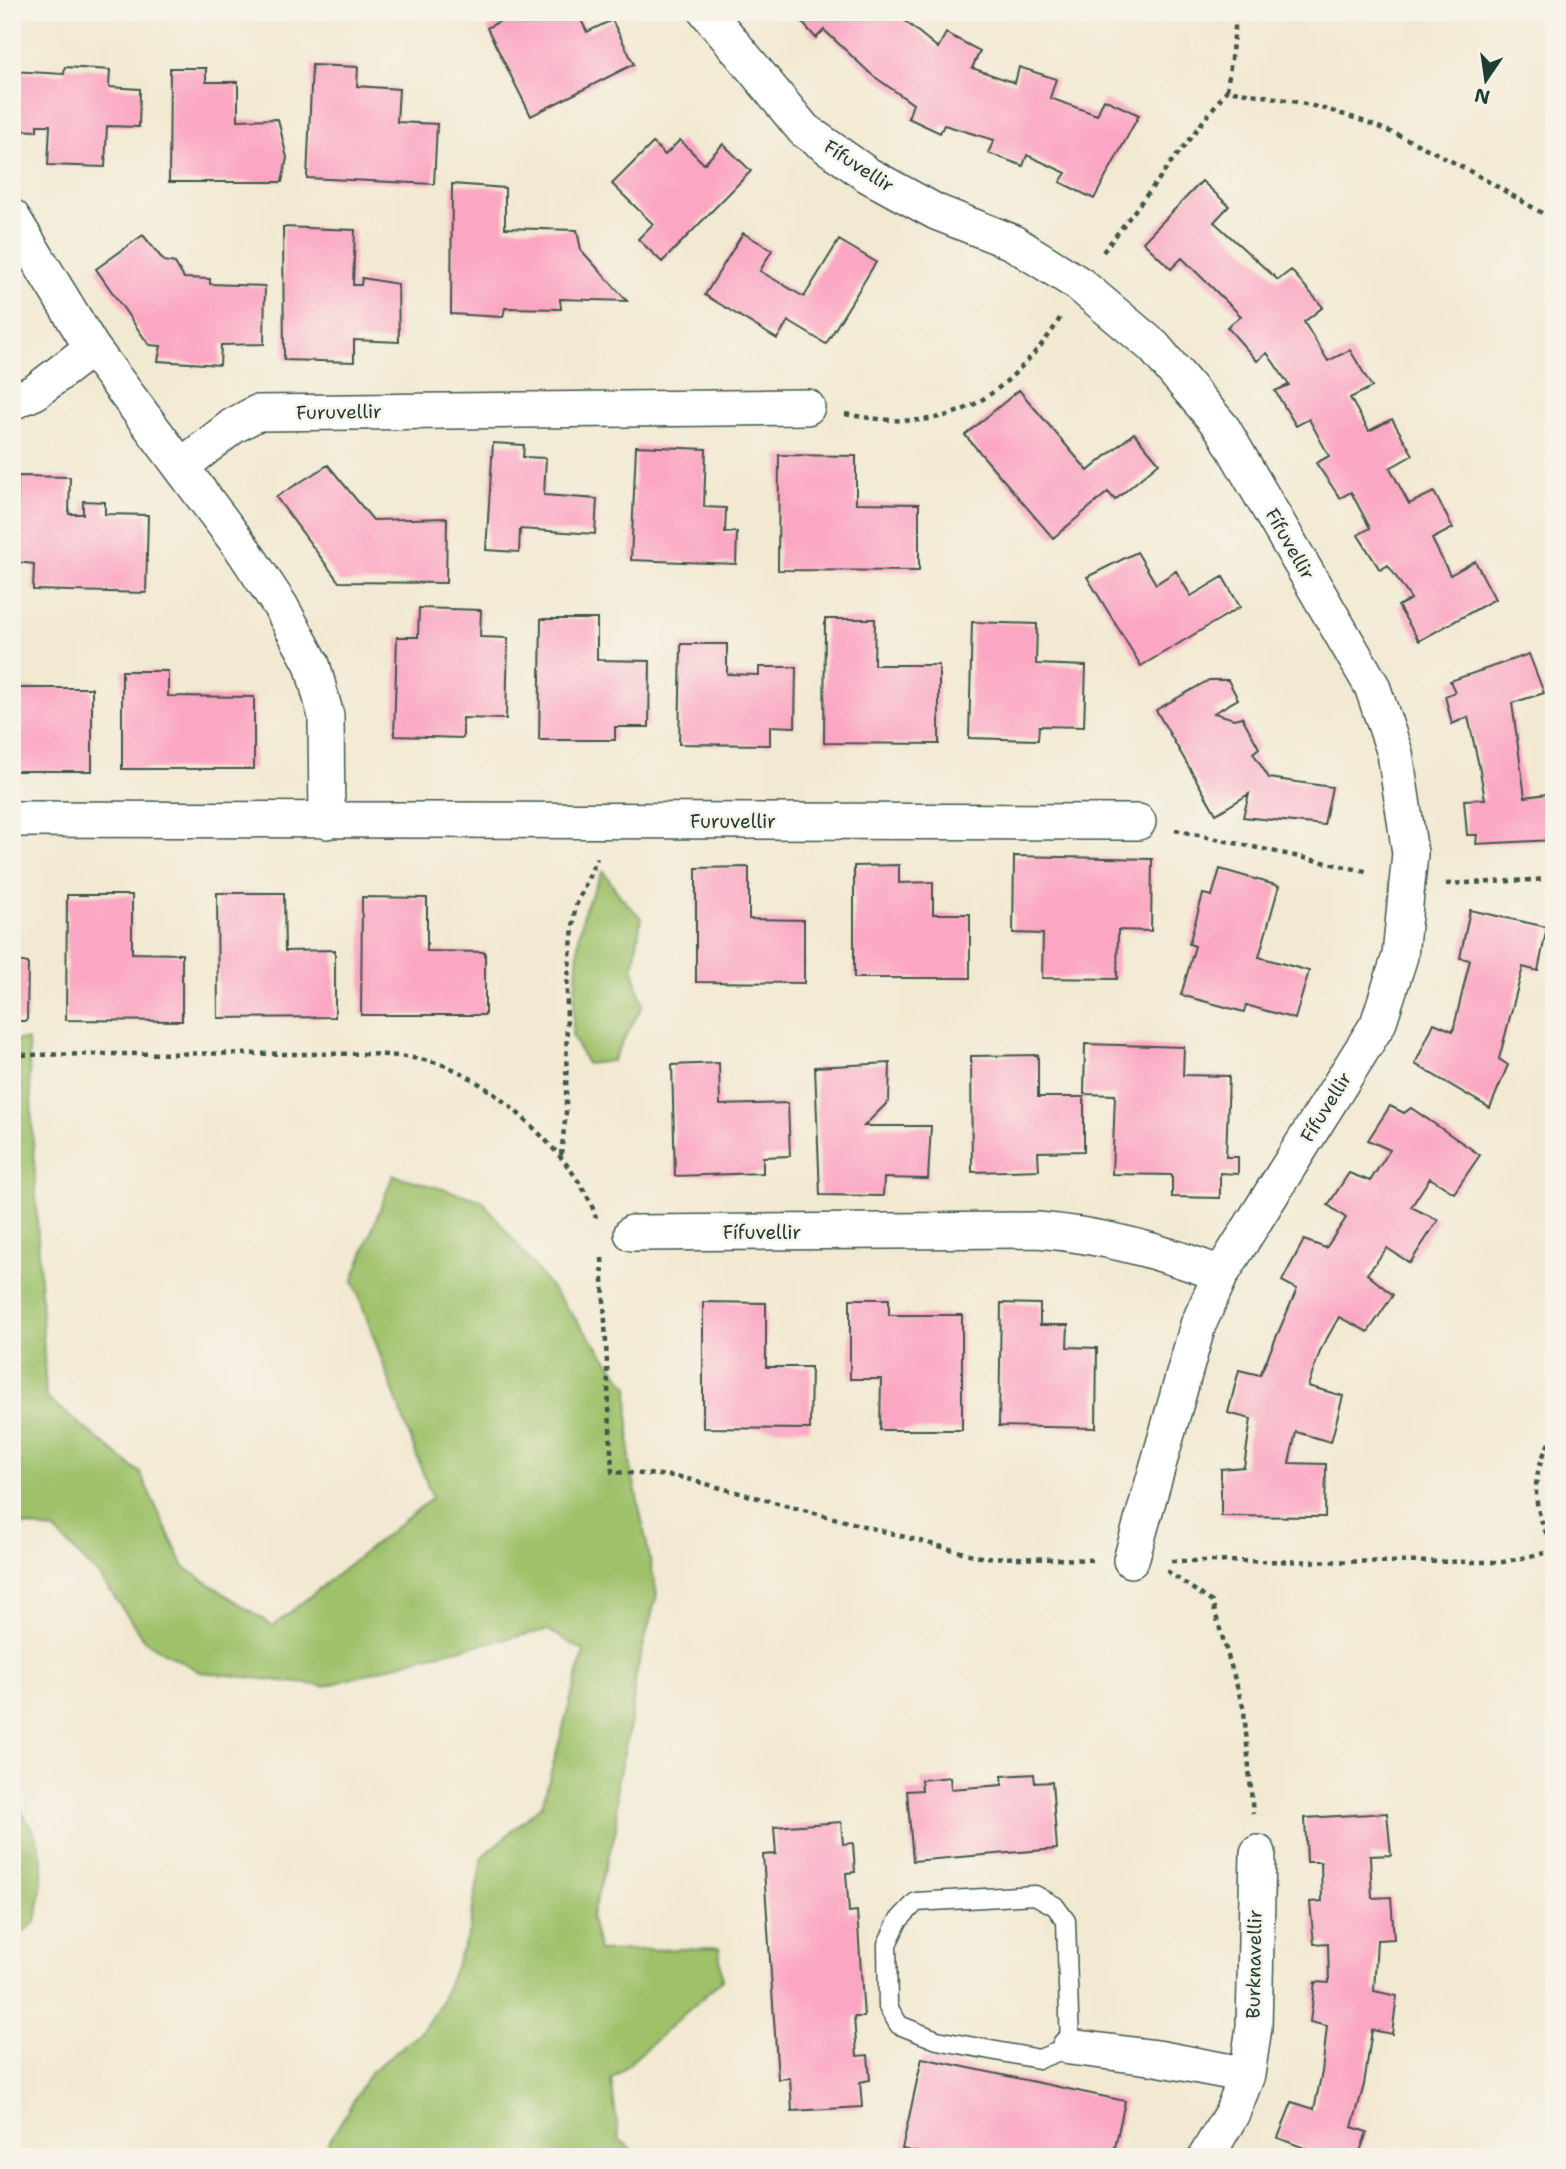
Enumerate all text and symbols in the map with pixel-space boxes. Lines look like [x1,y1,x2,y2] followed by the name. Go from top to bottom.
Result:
[1450,46,1520,116] north arrow
[1472,82,1492,110] text: N
[819,134,899,198] street label: Fífuvellir
[296,399,382,425] street label: Furuvellir
[1260,504,1320,584] street label: Fífuvellir
[690,809,776,834] street label: Furuvellir
[1295,1067,1357,1147] street label: Fífuvellir
[723,1220,801,1245] street label: Fífuvellir
[1241,1909,1267,2019] street label: Burknavellir

